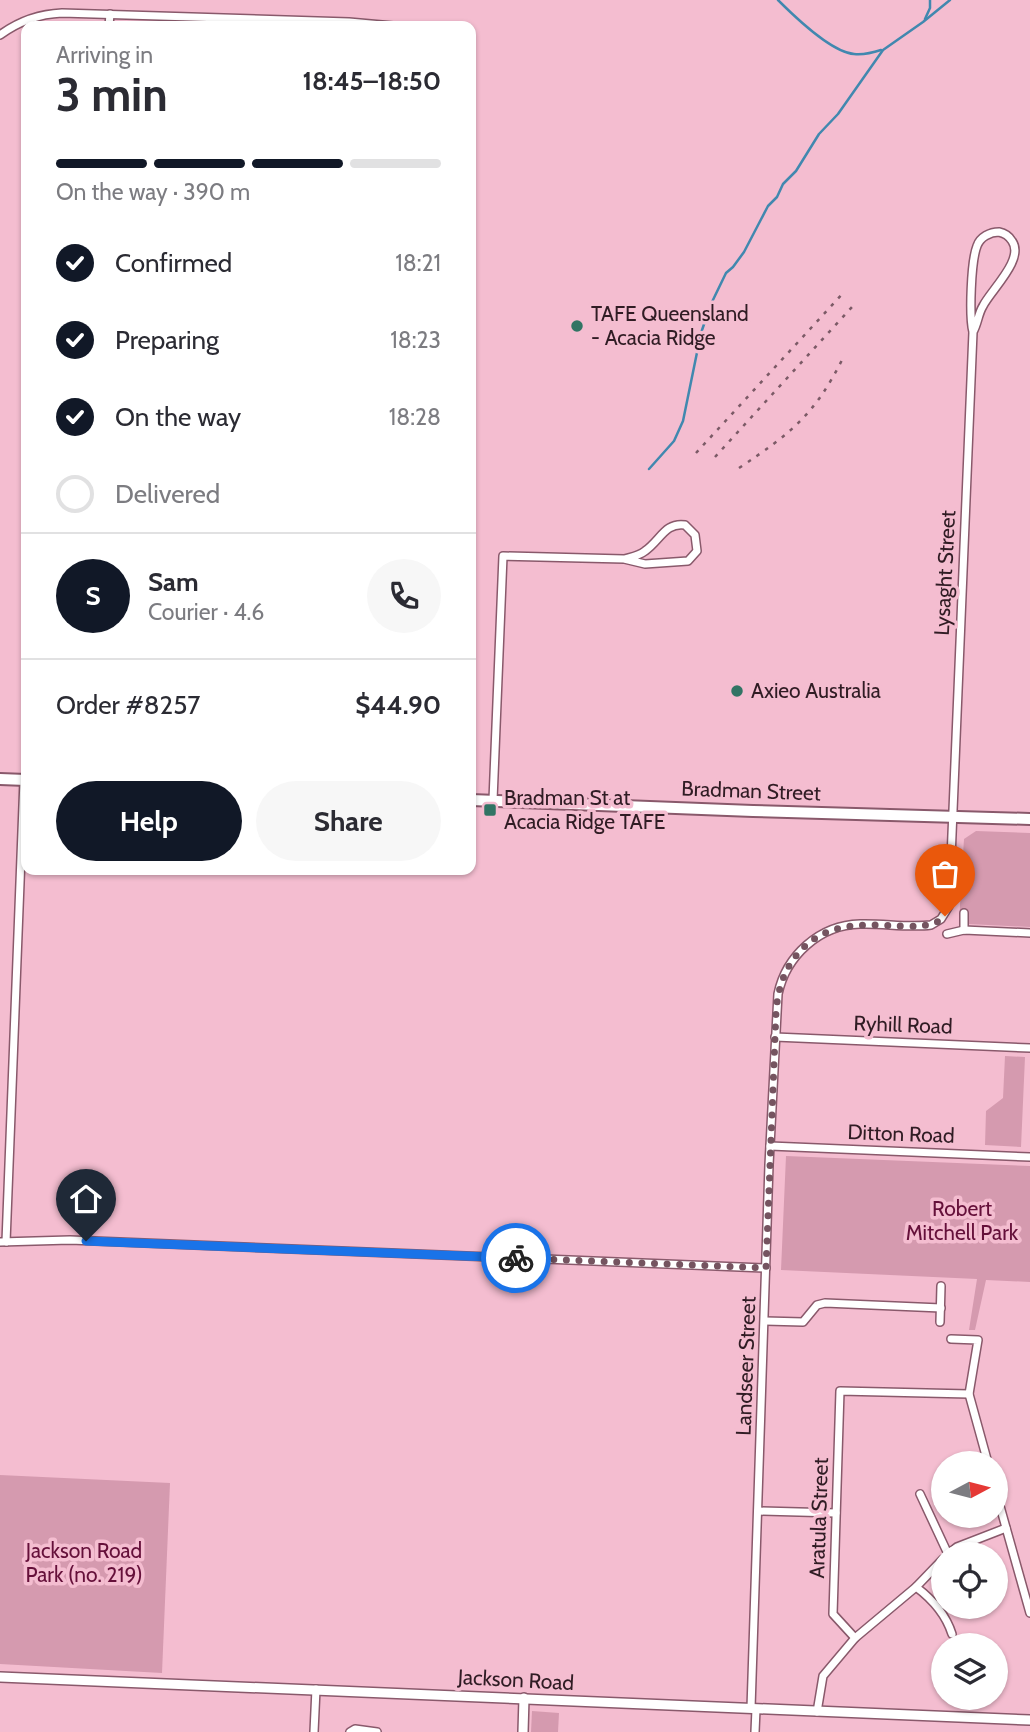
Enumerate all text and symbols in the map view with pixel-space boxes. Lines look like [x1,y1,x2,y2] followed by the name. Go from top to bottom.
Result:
[56,41,153,69] text: Arriving in
[302,65,441,97] text: 18:45–18:50
[56,67,168,123] text: 3 min
[56,178,250,206] text: On the way · 390 m
[56,244,94,282] icon: check
[115,247,232,279] text: Confirmed
[395,249,441,277] text: 18:21
[591,301,749,350] place label: TAFE Queensland - Acacia Ridge
[569,318,585,334] marker: TAFE Queensland - Acacia Ridge
[56,321,94,359] icon: check
[115,324,219,356] text: Preparing
[390,326,441,354] text: 18:23
[56,398,94,436] icon: check
[115,401,241,433] text: On the way
[389,403,441,431] text: 18:28
[115,478,220,510] text: Delivered
[929,510,960,636] street label: Lysaght Street
[367,559,441,633] button: phone
[148,566,199,598] text: Sam
[85,580,101,612] text: S
[148,598,264,626] text: Courier · 4.6
[751,678,881,703] place label: Axieo Australia
[729,683,745,699] marker: Axieo Australia
[56,689,200,721] text: Order #8257
[355,689,441,721] text: $44.90
[681,776,821,805] street label: Bradman Street
[56,781,242,861] button: Help
[256,781,441,861] button: Share
[504,785,665,834] place label: Bradman St at Acacia Ridge TAFE
[482,802,498,818] marker: Bradman St at Acacia Ridge TAFE
[915,844,975,916] pin
[926,855,964,893] icon: bag
[853,1010,953,1039] street label: Ryhill Road
[847,1119,955,1148] street label: Ditton Road
[56,1169,116,1241] pin
[67,1180,105,1218] icon: home
[906,1196,1019,1245] park label: Robert Mitchell Park
[481,1223,551,1293] courier
[497,1239,535,1277] icon: bike
[731,1296,760,1436] street label: Landseer Street
[931,1451,1008,1528] north arrow
[931,1451,1008,1710] map controls
[804,1457,833,1579] street label: Aratula Street
[25,1538,142,1587] park label: Jackson Road Park (no. 219)
[931,1542,1008,1619] button: locate
[931,1633,1008,1710] button: layers
[456,1664,575,1695] street label: Jackson Road

